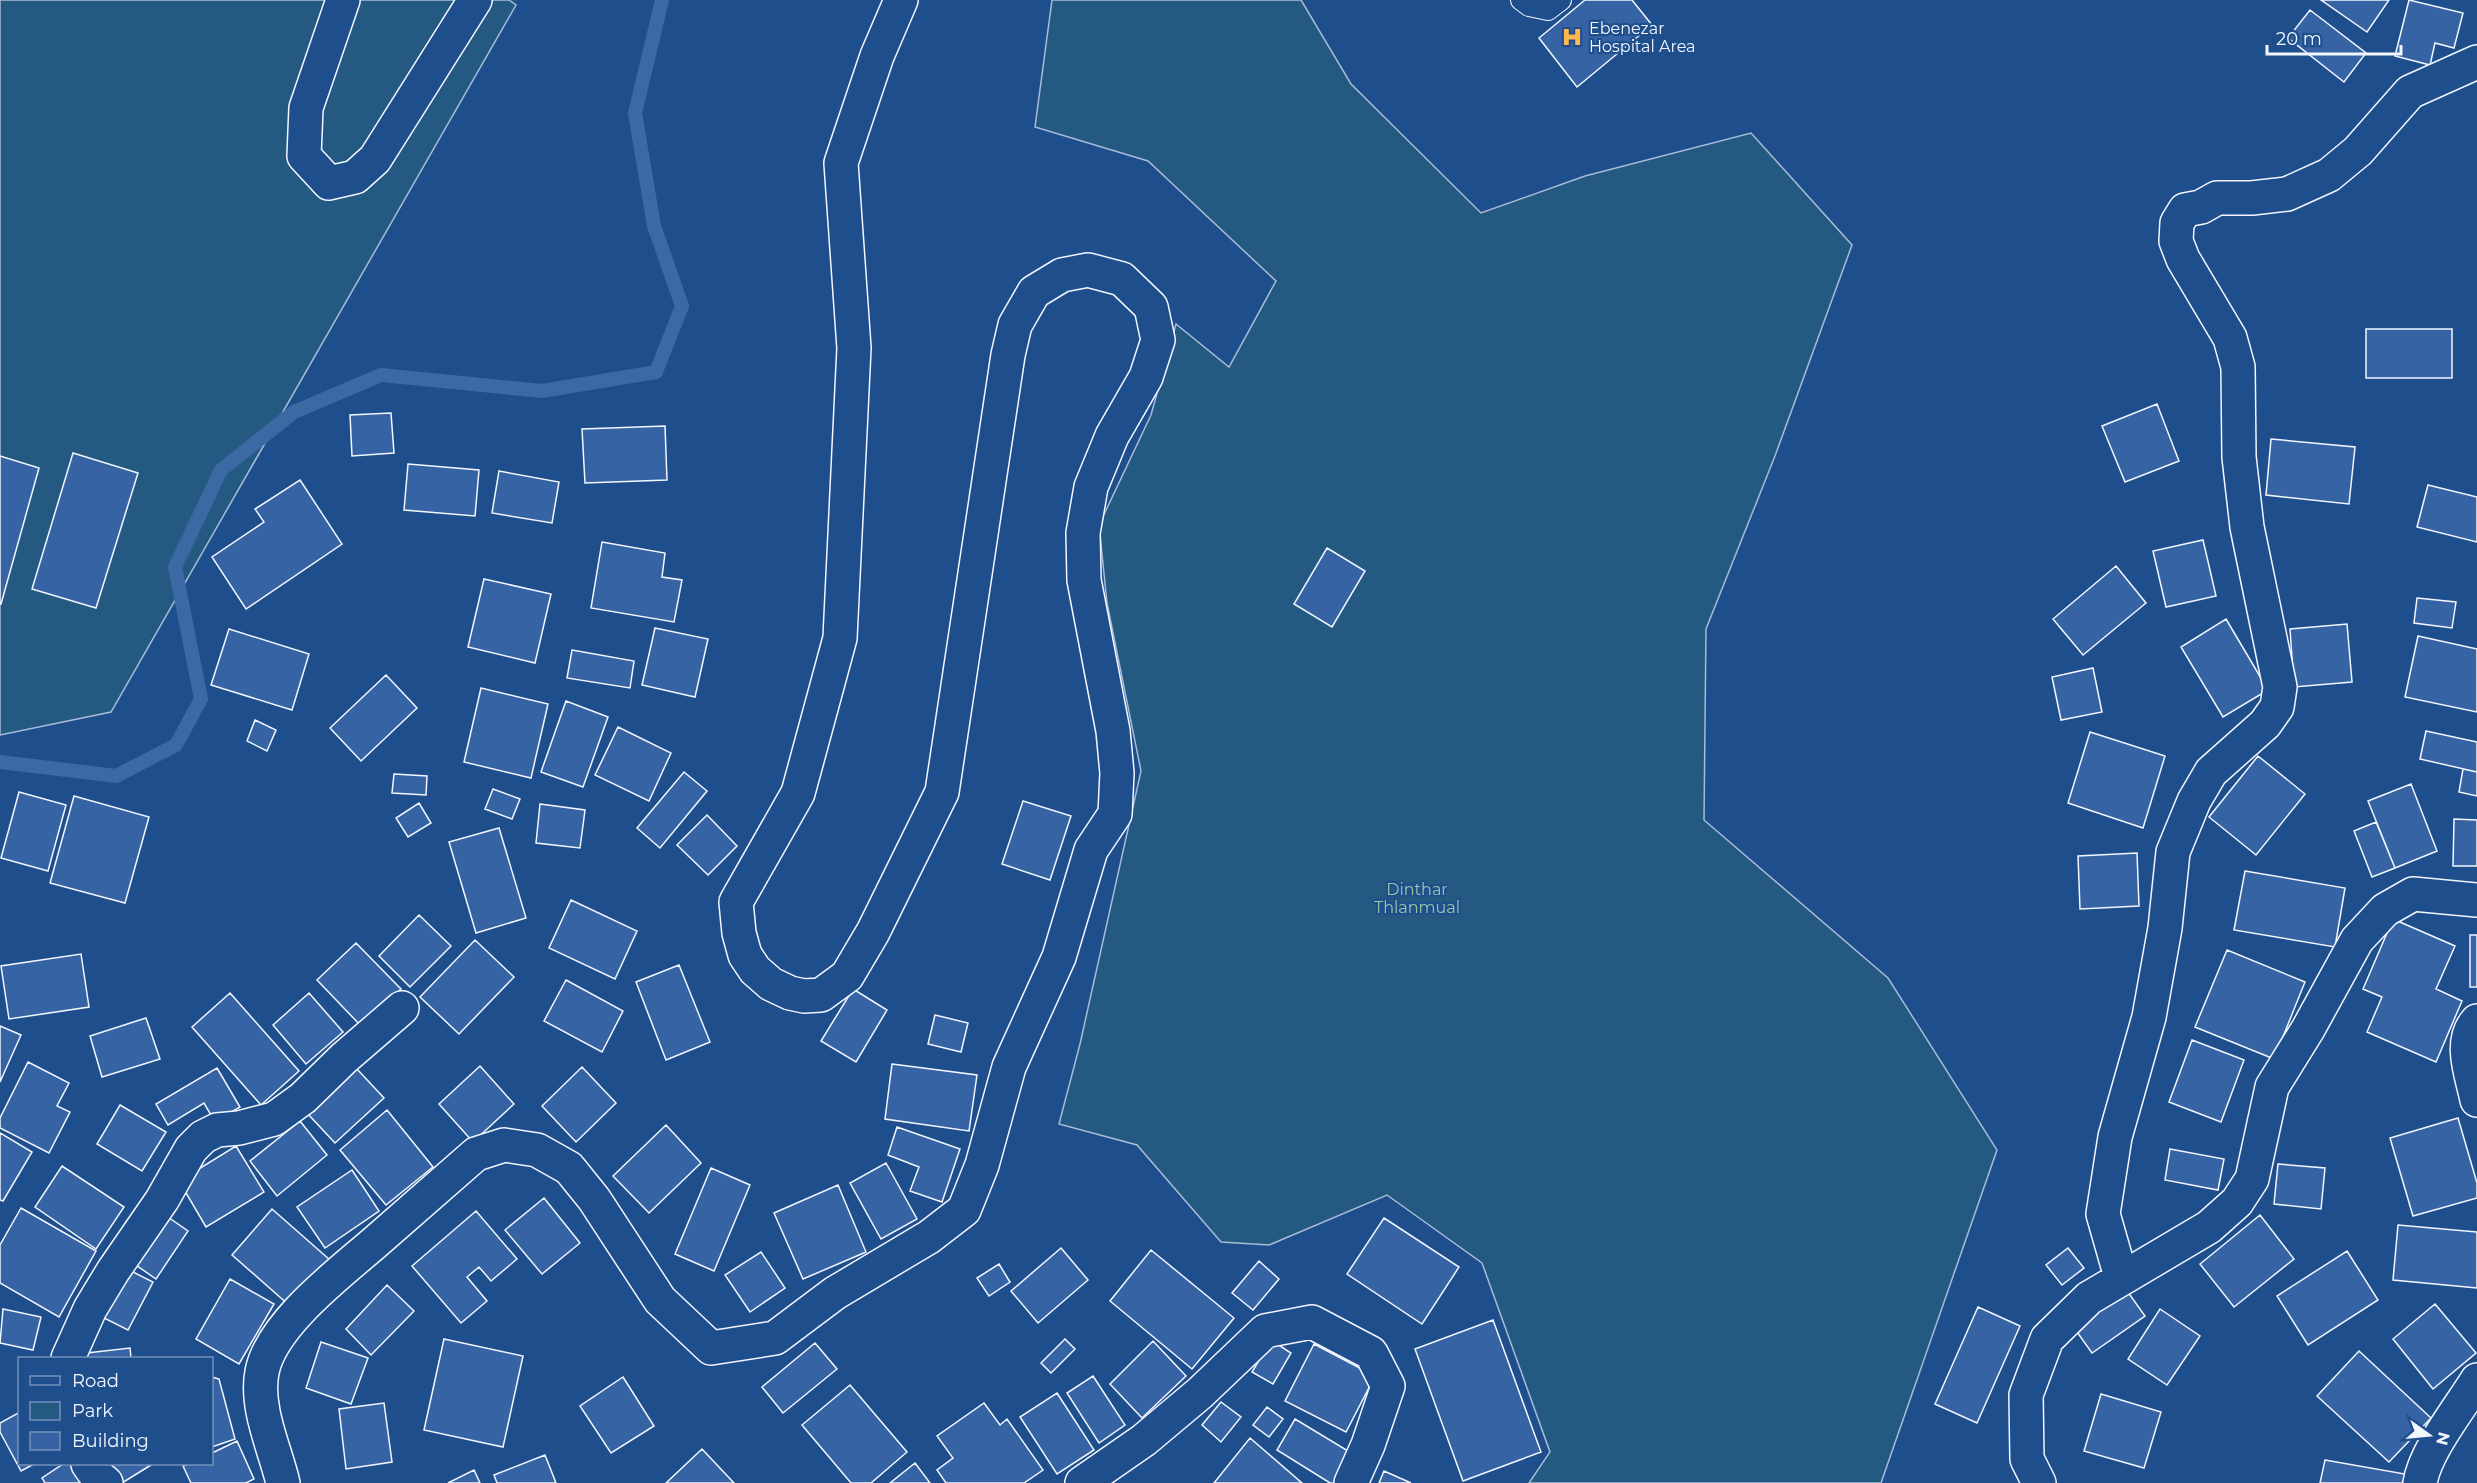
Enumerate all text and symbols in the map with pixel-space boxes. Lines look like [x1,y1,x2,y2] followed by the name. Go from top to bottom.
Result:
[2267,18,2400,56] scale bar
[1589,19,1696,56] place label: Ebenezar Hospital Area
[1560,25,1584,49] hospital icon: Ebenezar Hospital Area
[2276,28,2322,50] text: 20 m
[1374,880,1460,917] park label: Dinthar Thlanmual
[18,1357,213,1465] legend
[72,1370,119,1392] text: Road
[72,1400,113,1422] text: Park
[2399,1405,2459,1465] north arrow
[72,1430,149,1452] text: Building
[2432,1430,2454,1447] text: N

